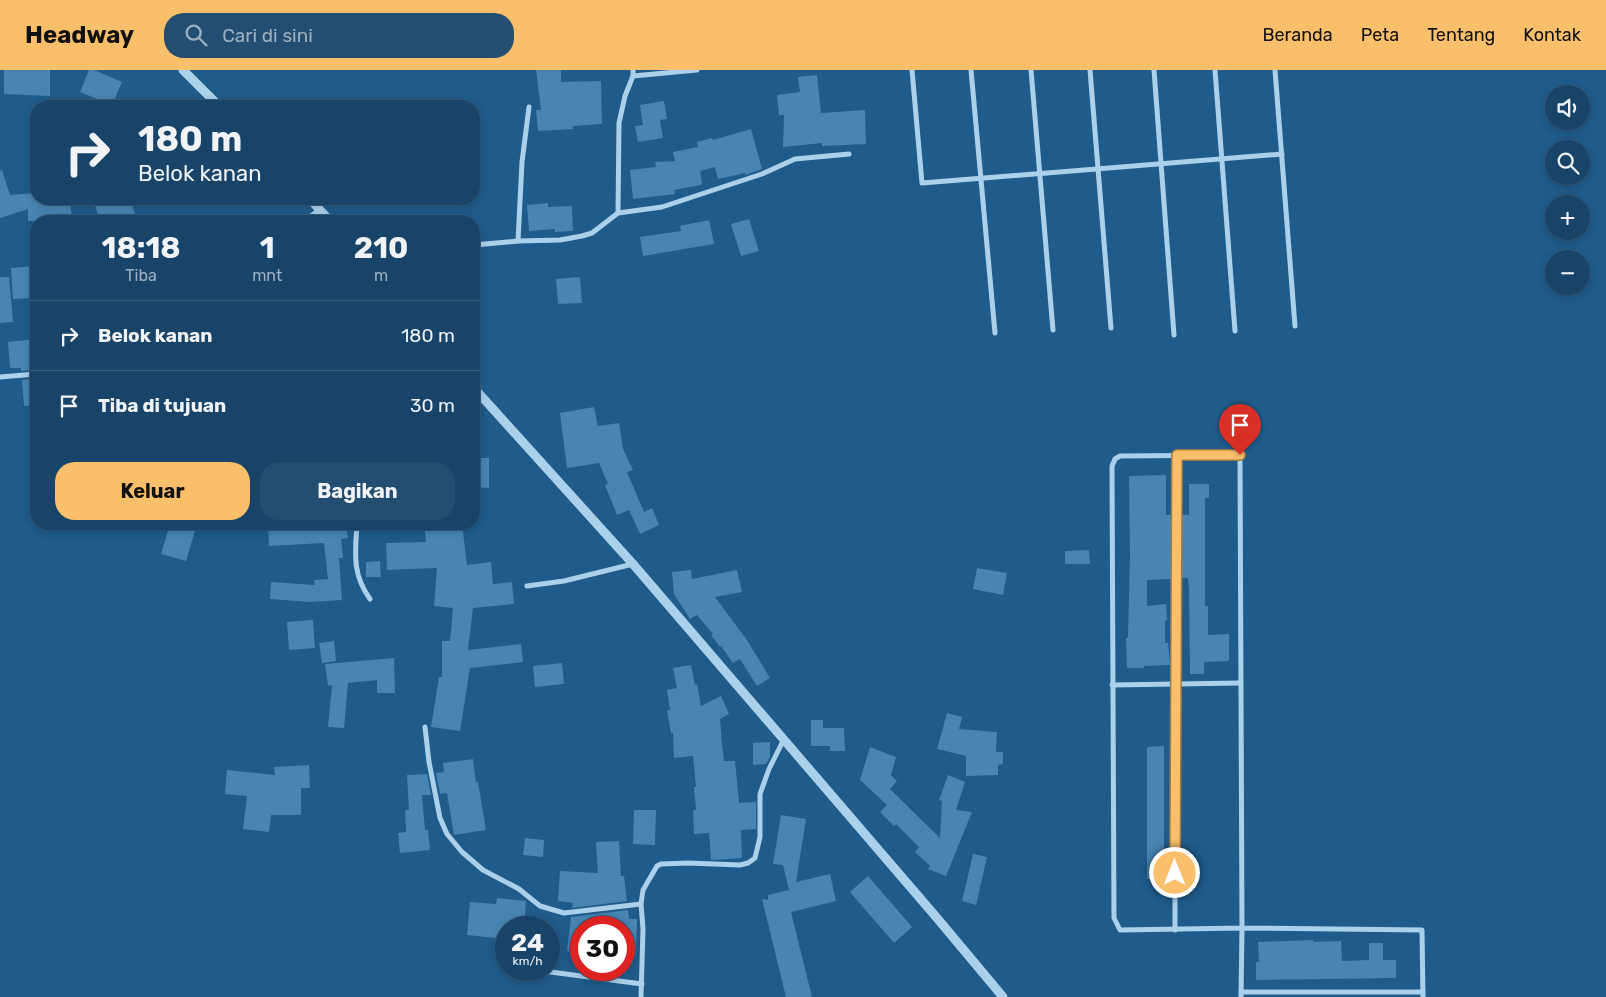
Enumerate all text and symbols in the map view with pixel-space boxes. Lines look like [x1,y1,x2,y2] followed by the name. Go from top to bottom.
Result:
[164,13,514,58] search box
[25,21,134,49] text: Headway
[182,21,210,49] icon: search
[222,24,313,47] text: Cari di sini
[1262,24,1333,46] text: Beranda
[1361,24,1399,46] text: Peta
[1427,24,1495,46] text: Tentang
[1523,24,1581,46] text: Kontak
[1545,85,1590,295] map controls
[1545,85,1590,130] button: sound
[138,118,242,160] text: 180 m
[55,120,120,185] icon: right
[1545,140,1590,185] button: search
[138,160,262,187] text: Belok kanan
[1545,195,1590,240] button: +
[101,230,181,266] text: 18:18
[260,230,275,266] text: 1
[354,230,408,266] text: 210
[1545,250,1590,295] button: −
[125,266,157,285] text: Tiba
[252,266,282,285] text: mnt
[374,266,388,285] text: m
[55,322,83,350] icon: right
[98,324,213,347] text: Belok kanan
[401,324,455,347] text: 180 m
[55,392,83,420] icon: arrive
[98,394,226,417] text: Tiba di tujuan
[410,394,455,417] text: 30 m
[1219,404,1261,455] pin
[1226,411,1254,439] icon: arrive
[55,462,250,520] button: Keluar
[260,462,455,520] button: Bagikan
[1148,846,1200,898] position arrow
[570,916,635,981] speed limit sign: 30
[511,928,544,957] text: 24
[513,954,542,968] text: km/h

